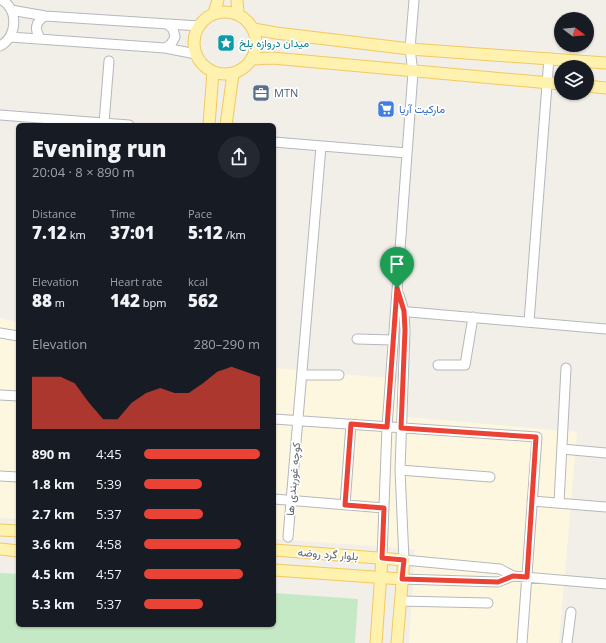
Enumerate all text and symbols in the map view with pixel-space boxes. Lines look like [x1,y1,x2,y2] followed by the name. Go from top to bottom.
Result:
[554,12,594,52] north arrow
[554,12,594,100] map controls
[216,33,236,53] place icon: میدان دروازه بلخ
[239,35,309,51] place label: میدان دروازه بلخ
[554,60,594,100] button: layers
[251,83,271,103] office icon: MTN
[274,85,298,100] place label: MTN
[376,99,396,119] supermarket icon: مارکیت آریا
[399,101,445,116] place label: مارکیت آریا
[32,133,167,163] text: Evening run
[218,136,260,178] button: share
[32,163,135,181] text: 20:04 · 8 × 890 m
[32,206,76,221] text: Distance
[110,206,135,221] text: Time
[188,206,212,221] text: Pace
[32,221,67,244] text: 7.12
[110,221,155,244] text: 37:01
[188,221,223,244] text: 5:12
[67,227,86,242] text: km
[223,227,246,242] text: /km
[380,247,414,288] pin
[386,253,408,275] icon: arrive
[32,274,79,289] text: Elevation
[110,274,162,289] text: Heart rate
[188,274,208,289] text: kcal
[32,289,52,312] text: 88
[110,289,140,312] text: 142
[188,289,218,312] text: 562
[52,295,65,310] text: m
[140,295,166,310] text: bpm
[32,335,87,353] text: Elevation
[193,335,260,353] text: 280–290 m
[282,441,304,516] street label: کوچه غوربندی ها
[32,445,70,463] text: 890 m
[96,445,122,463] text: 4:45
[32,475,75,493] text: 1.8 km
[96,475,122,493] text: 5:39
[32,505,75,523] text: 2.7 km
[96,505,122,523] text: 5:37
[32,535,75,553] text: 3.6 km
[96,535,122,553] text: 4:58
[297,544,359,563] street label: بلوار گرد روضه
[32,565,75,583] text: 4.5 km
[96,565,122,583] text: 4:57
[32,595,75,613] text: 5.3 km
[96,595,122,613] text: 5:37

